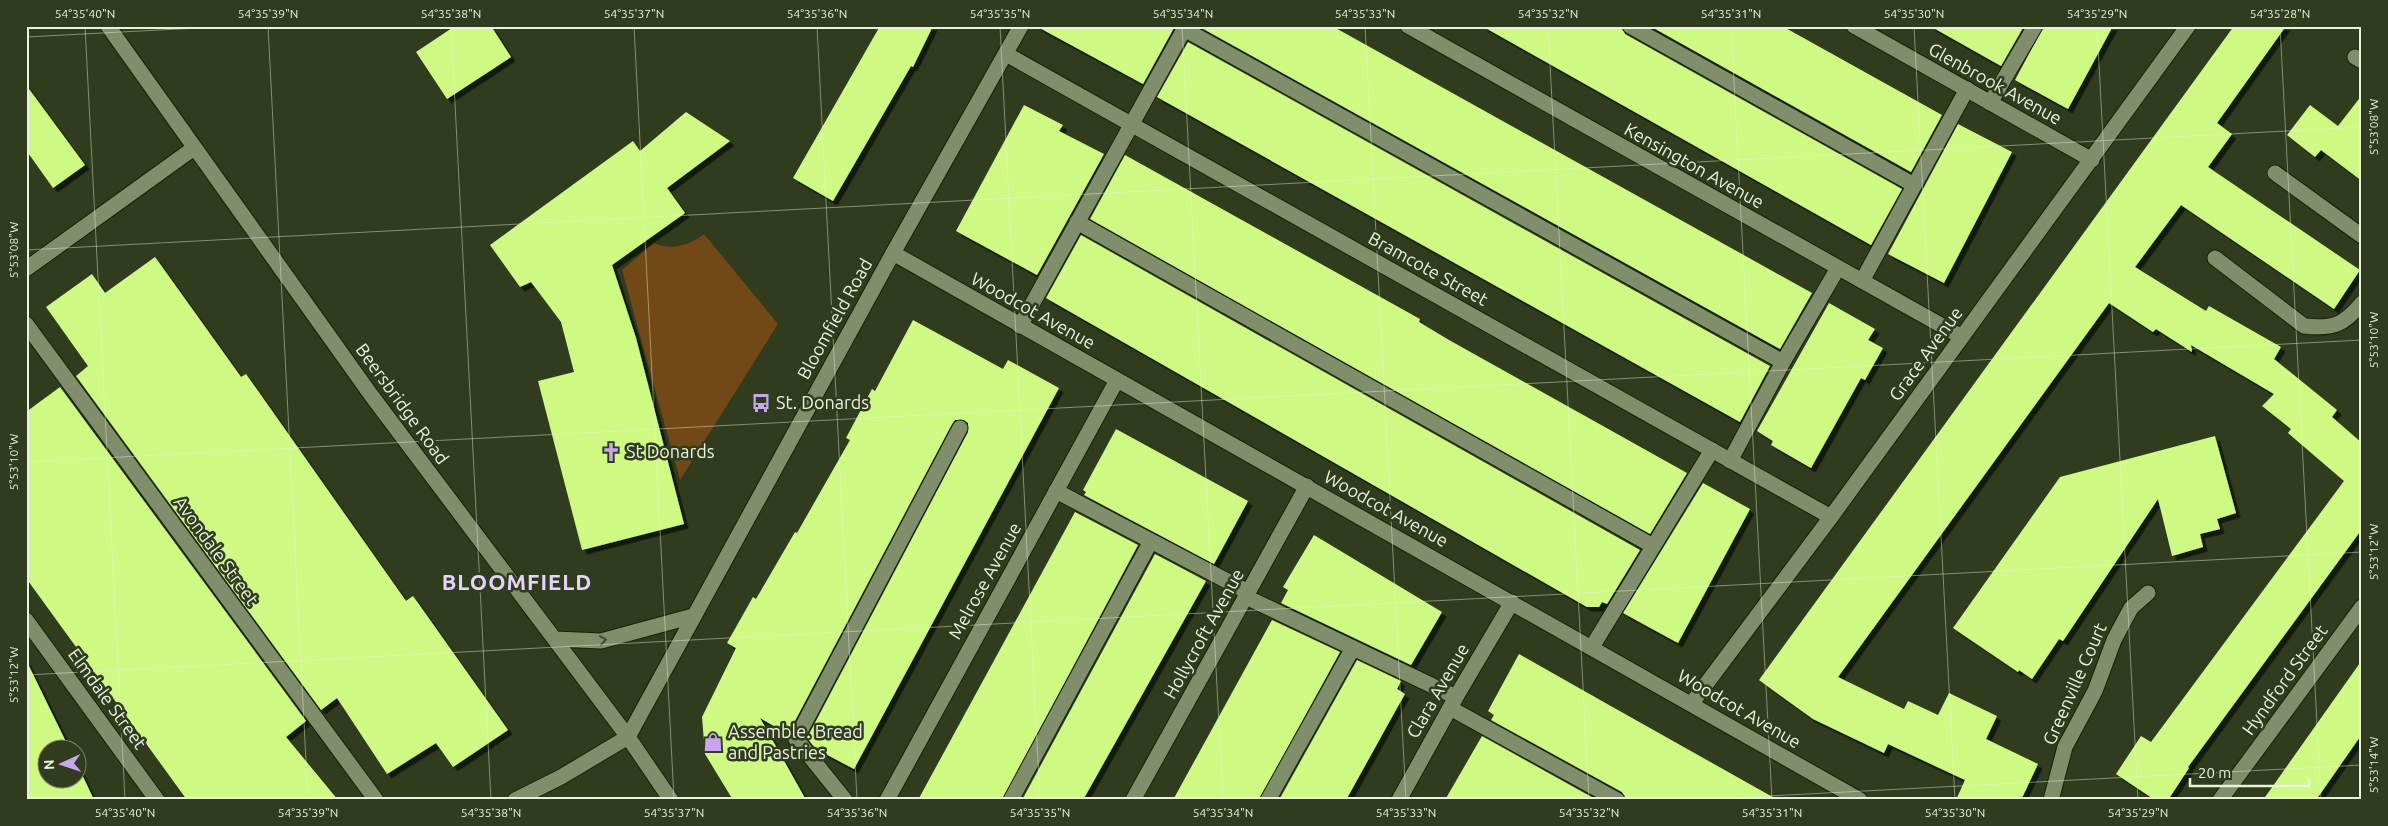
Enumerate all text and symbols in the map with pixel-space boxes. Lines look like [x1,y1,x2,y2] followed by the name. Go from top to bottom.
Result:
[55,7,115,20] text: 54°35'40"N
[238,7,298,20] text: 54°35'39"N
[421,7,481,20] text: 54°35'38"N
[604,7,664,20] text: 54°35'37"N
[787,7,847,20] text: 54°35'36"N
[970,7,1030,20] text: 54°35'35"N
[1153,7,1213,20] text: 54°35'34"N
[1335,7,1395,20] text: 54°35'33"N
[1518,7,1578,20] text: 54°35'32"N
[1701,7,1761,20] text: 54°35'31"N
[1884,7,1944,20] text: 54°35'30"N
[2067,7,2127,20] text: 54°35'29"N
[2250,7,2310,20] text: 54°35'28"N
[1925,38,2066,128] street label: Glenbrook Avenue
[2367,99,2380,155] text: 5°53'08"W
[1621,118,1768,212] street label: Kensington Avenue
[7,222,20,278] text: 5°53'08"W
[1365,227,1492,309] street label: Bramcote Street
[793,255,876,382] street label: Bloomfield Road
[968,268,1099,352] street label: Woodcot Avenue
[1884,303,1966,404] street label: Grace Avenue
[2367,312,2380,368] text: 5°53'10"W
[352,339,453,468] street label: Beersbridge Road
[750,392,772,414] bus stop icon: St. Donards
[776,392,869,412] place label: St. Donards
[7,434,20,490] text: 5°53'10"W
[600,441,622,463] church icon: St Donards
[626,441,715,461] place label: St Donards
[1321,466,1452,550] street label: Woodcot Avenue
[171,492,263,609] street label: Avondale Street
[944,519,1024,642] street label: Melrose Avenue
[2367,524,2380,580] text: 5°53'12"W
[1159,565,1247,702] street label: Hollycroft Avenue
[442,569,592,594] district label: BLOOMFIELD
[2038,620,2110,748] street label: Greenville Court
[2238,620,2331,738] street label: Hyndford Street
[599,635,608,645] one-way arrow
[1402,640,1472,741] street label: Clara Avenue
[65,644,151,752] street label: Elmdale Street
[7,647,20,703] text: 5°53'12"W
[1674,665,1805,751] street label: Woodcot Avenue
[728,721,863,762] place label: Assemble. Bread and Pastries
[702,731,724,753] shop icon: Assemble. Bread and Pastries
[2367,737,2380,793] text: 5°53'14"W
[38,738,88,788] north arrow
[2190,756,2309,788] scale bar
[41,759,57,770] text: N
[2198,764,2231,781] text: 20 m
[95,806,155,819] text: 54°35'40"N
[278,806,338,819] text: 54°35'39"N
[461,806,521,819] text: 54°35'38"N
[644,806,704,819] text: 54°35'37"N
[827,806,887,819] text: 54°35'36"N
[1010,806,1070,819] text: 54°35'35"N
[1193,806,1253,819] text: 54°35'34"N
[1376,806,1436,819] text: 54°35'33"N
[1559,806,1619,819] text: 54°35'32"N
[1742,806,1802,819] text: 54°35'31"N
[1925,806,1985,819] text: 54°35'30"N
[2108,806,2168,819] text: 54°35'29"N

